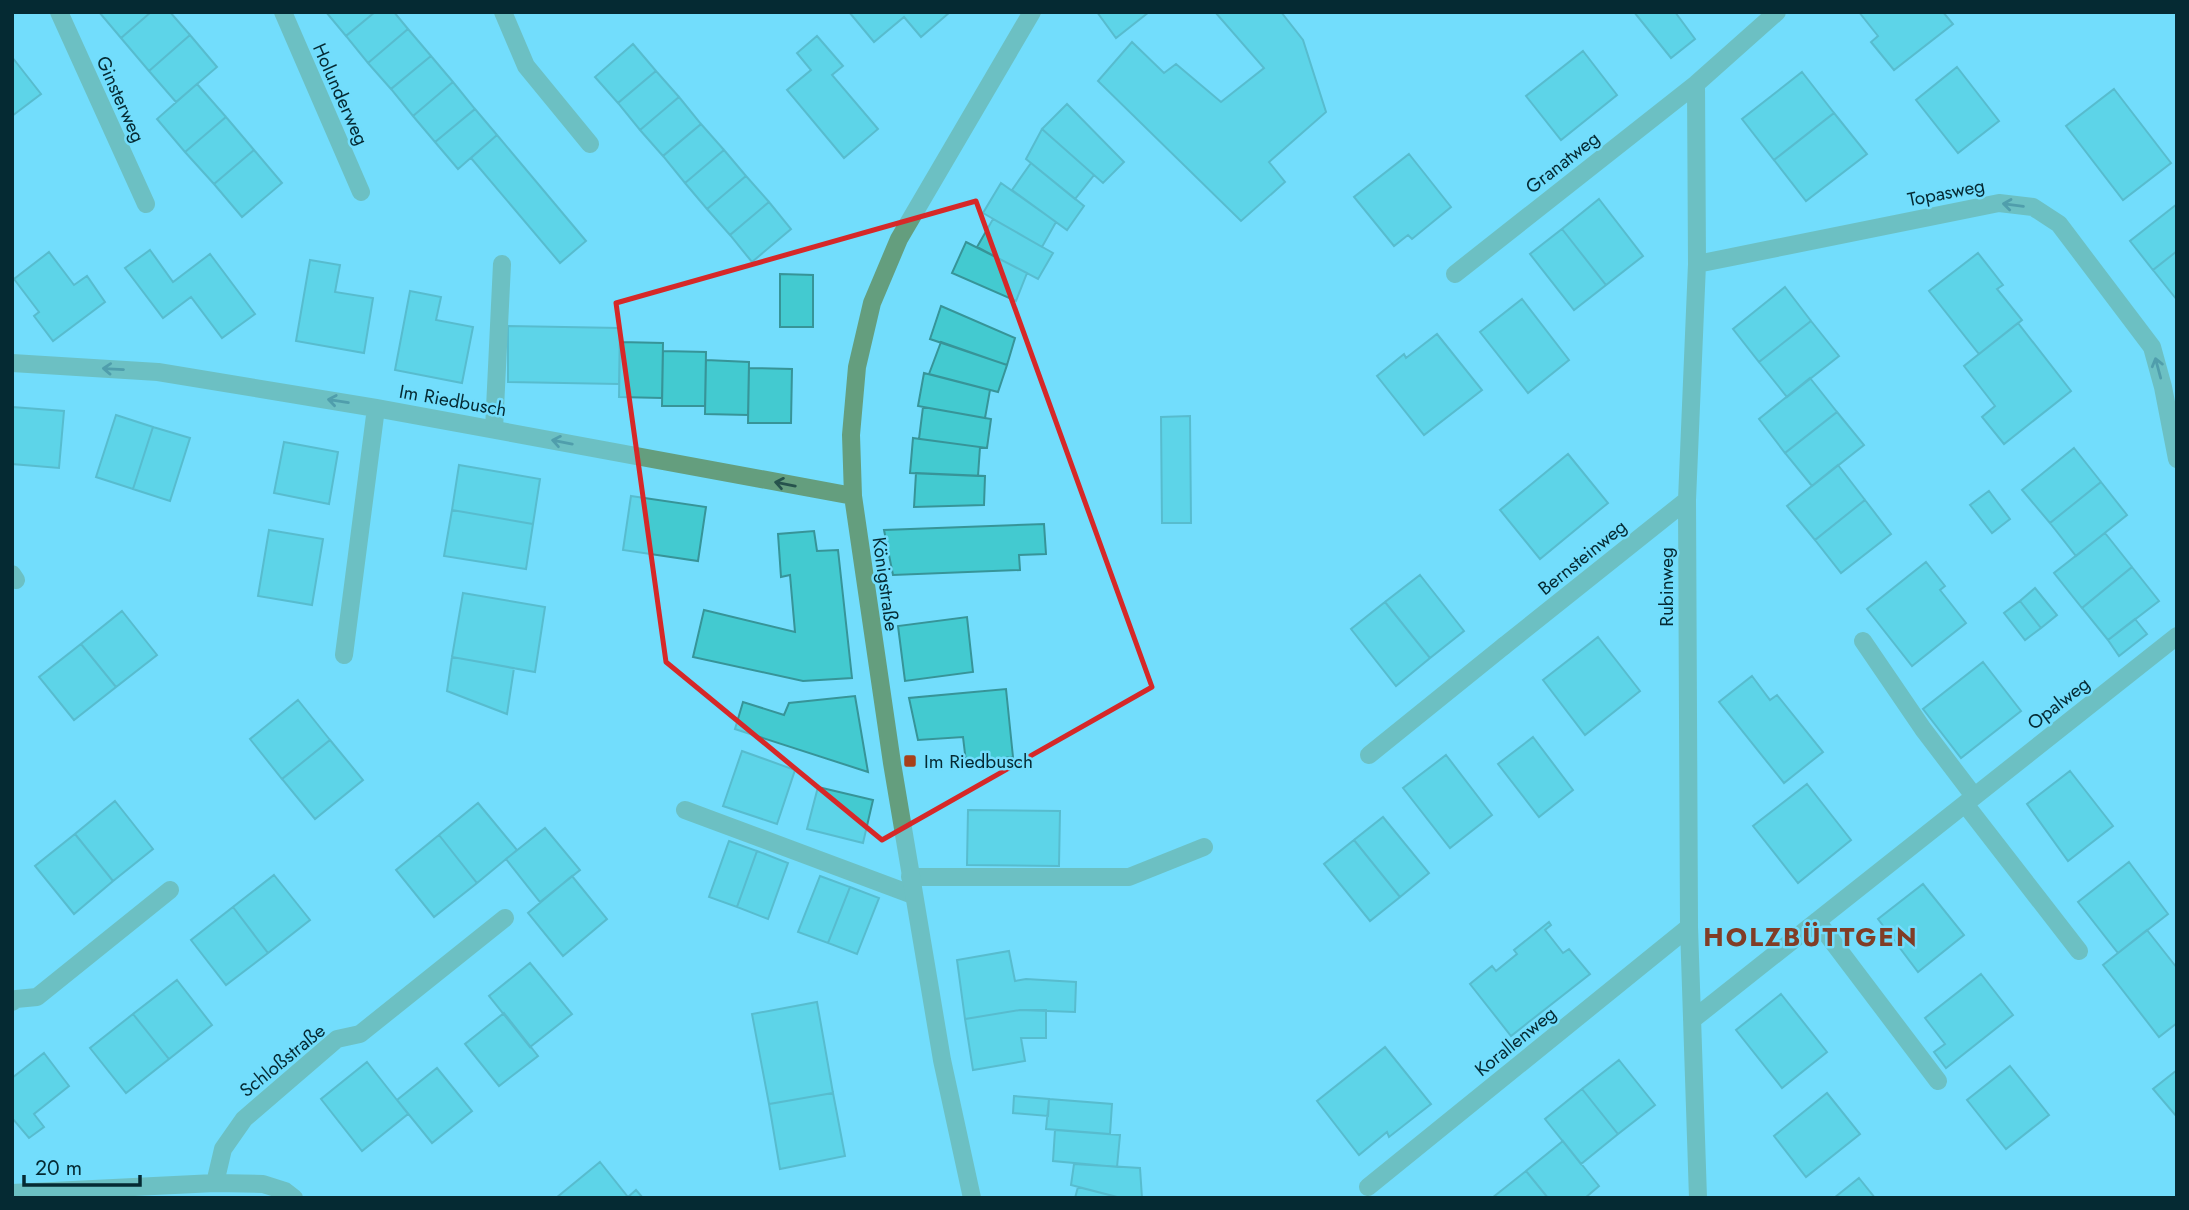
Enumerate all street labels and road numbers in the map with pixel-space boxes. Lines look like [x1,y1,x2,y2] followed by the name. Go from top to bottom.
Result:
[306,39,375,150] street label: Holunderweg
[90,52,152,147] street label: Ginsterweg
[1520,125,1605,200] street label: Granatweg
[1905,172,1987,213] street label: Topasweg
[397,378,509,423] street label: Im Riedbusch
[1532,513,1632,602] street label: Bernsteinweg
[866,535,905,633] street label: Königstraße
[1653,547,1680,627] street label: Rubinweg
[2021,670,2095,736] street label: Opalweg
[1469,1000,1562,1083] street label: Korallenweg
[234,1017,331,1103] street label: Schloßstraße

